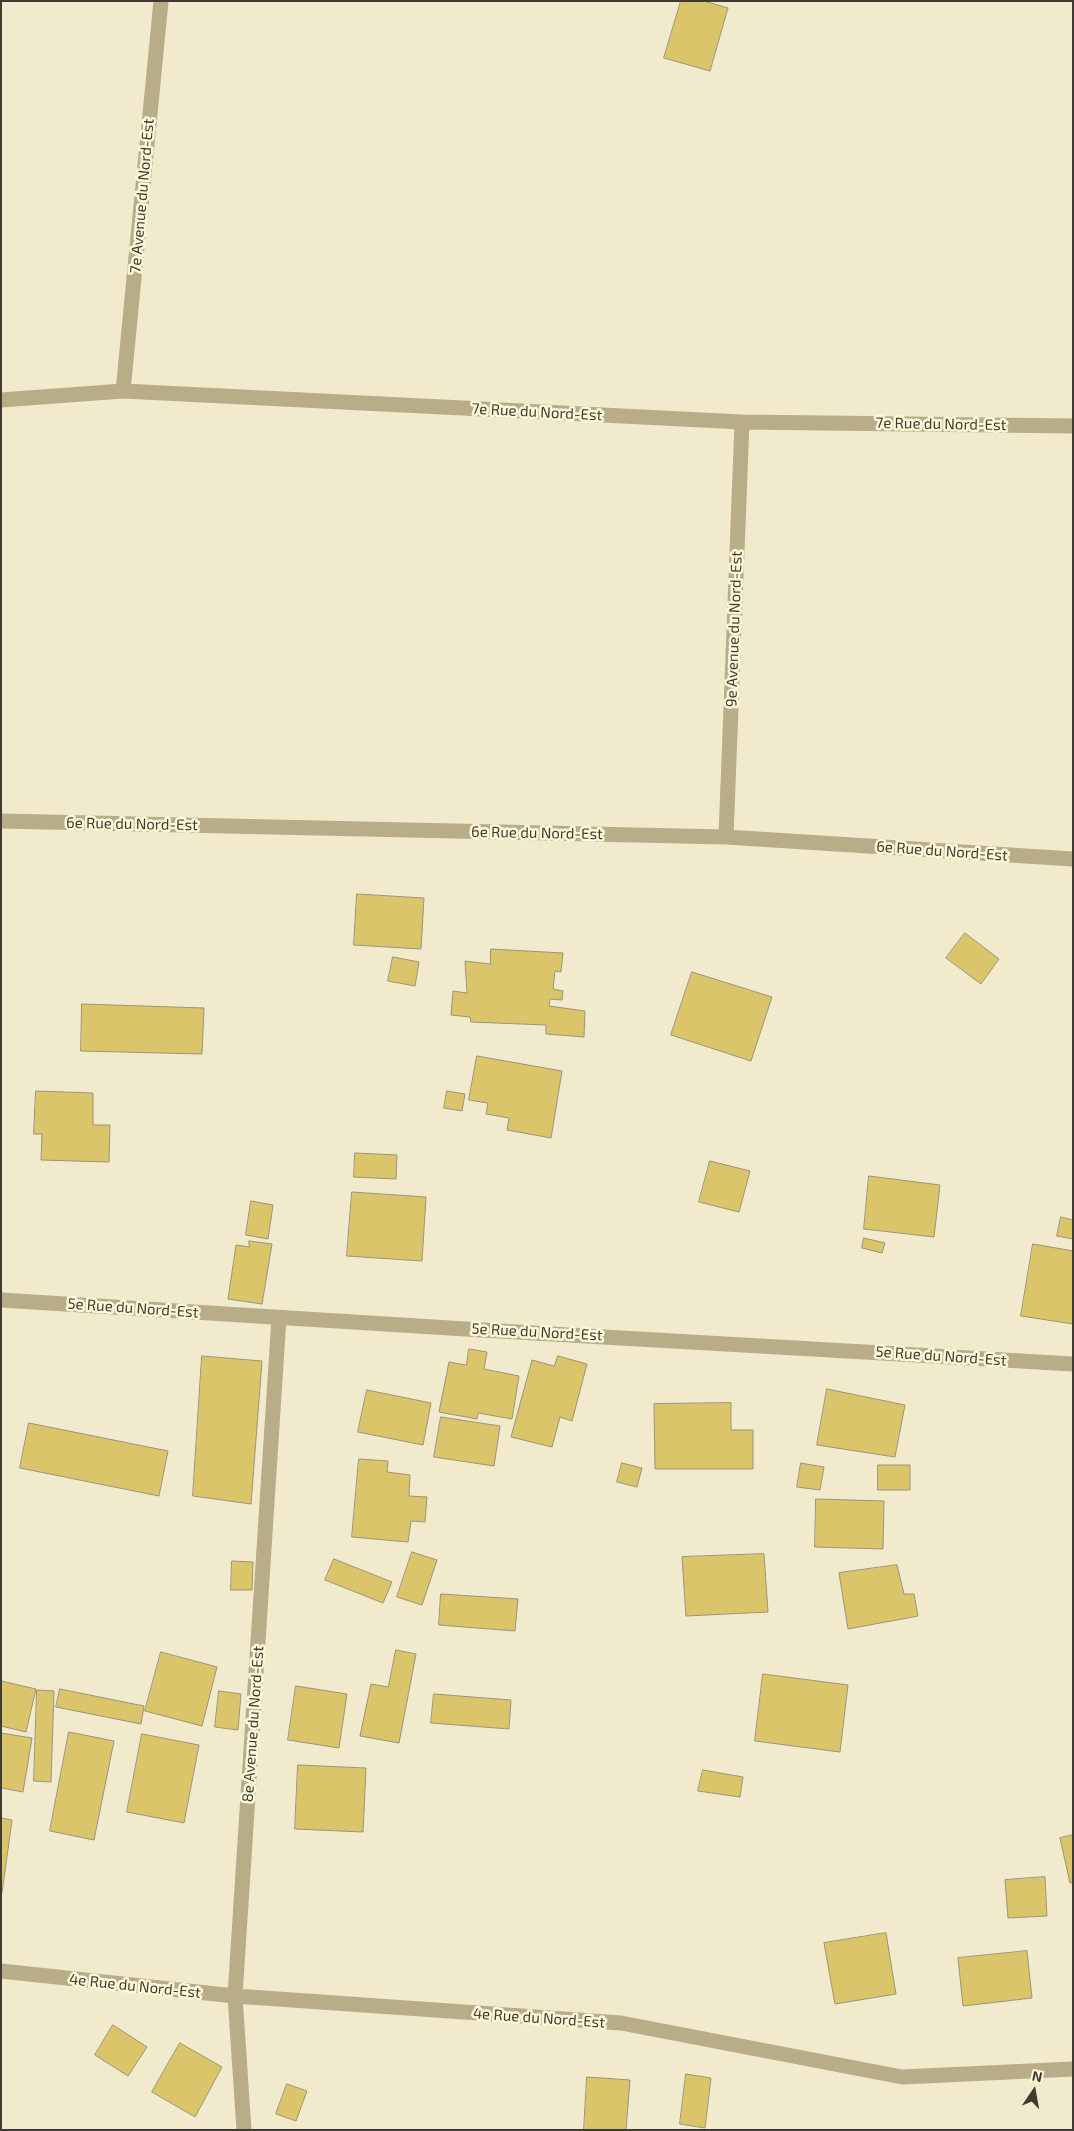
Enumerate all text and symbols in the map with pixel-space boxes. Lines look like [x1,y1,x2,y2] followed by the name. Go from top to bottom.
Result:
[126,118,158,274] street label: 7e Avenue du Nord-Est
[471,400,603,424] street label: 7e Rue du Nord-Est
[875,414,1007,434] street label: 7e Rue du Nord-Est
[722,551,746,707] street label: 9e Avenue du Nord-Est
[66,814,198,834] street label: 6e Rue du Nord-Est
[471,823,603,843] street label: 6e Rue du Nord-Est
[876,837,1008,865] street label: 6e Rue du Nord-Est
[67,1294,199,1322] street label: 5e Rue du Nord-Est
[471,1320,603,1344] street label: 5e Rue du Nord-Est
[875,1342,1007,1370] street label: 5e Rue du Nord-Est
[239,1645,267,1803] street label: 8e Avenue du Nord-Est
[68,1970,202,2002] street label: 4e Rue du Nord-Est
[472,2004,606,2032] street label: 4e Rue du Nord-Est
[1009,2066,1059,2116] north arrow
[1031,2066,1044,2085] text: N

